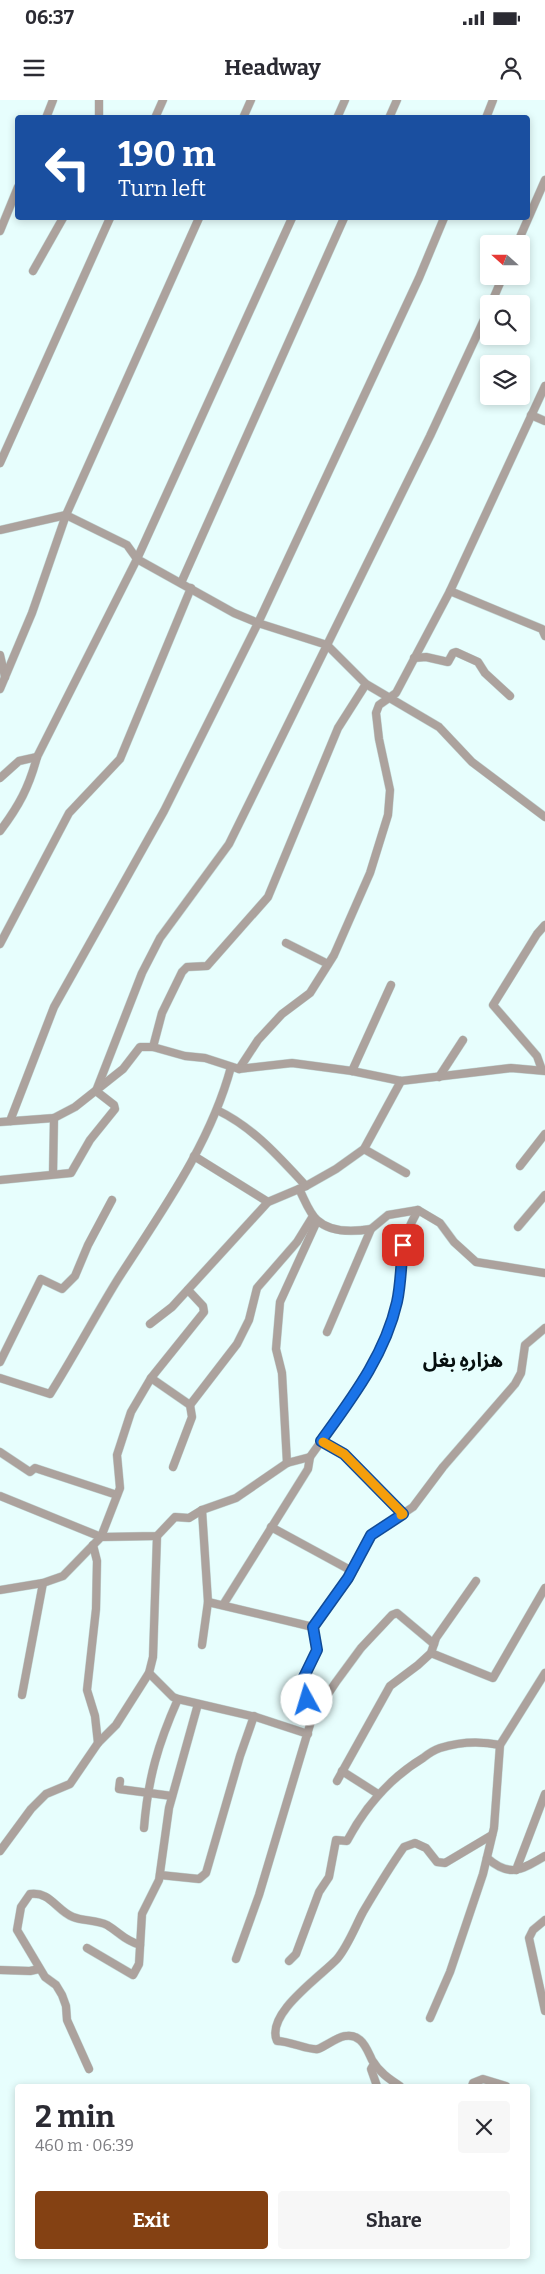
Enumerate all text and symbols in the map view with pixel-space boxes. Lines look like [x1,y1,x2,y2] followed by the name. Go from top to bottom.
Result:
[25,6,74,29] text: 06:37
[20,54,48,82] icon: menu
[224,54,321,81] text: Headway
[497,54,525,82] icon: person
[118,133,216,175] text: 190 m
[35,135,100,200] icon: left
[118,175,206,202] text: Turn left
[480,235,530,285] north arrow
[480,235,530,405] map controls
[480,295,530,345] button: search
[480,355,530,405] button: layers
[382,1224,424,1266] pin
[389,1231,417,1259] icon: arrive
[423,1348,503,1372] district label: هزارهِ بغل
[280,1673,332,1725] position arrow
[35,2099,115,2135] text: 2 min
[458,2101,510,2153] button: close
[35,2136,134,2155] text: 460 m · 06:39
[35,2191,268,2249] button: Exit
[278,2191,510,2249] button: Share

